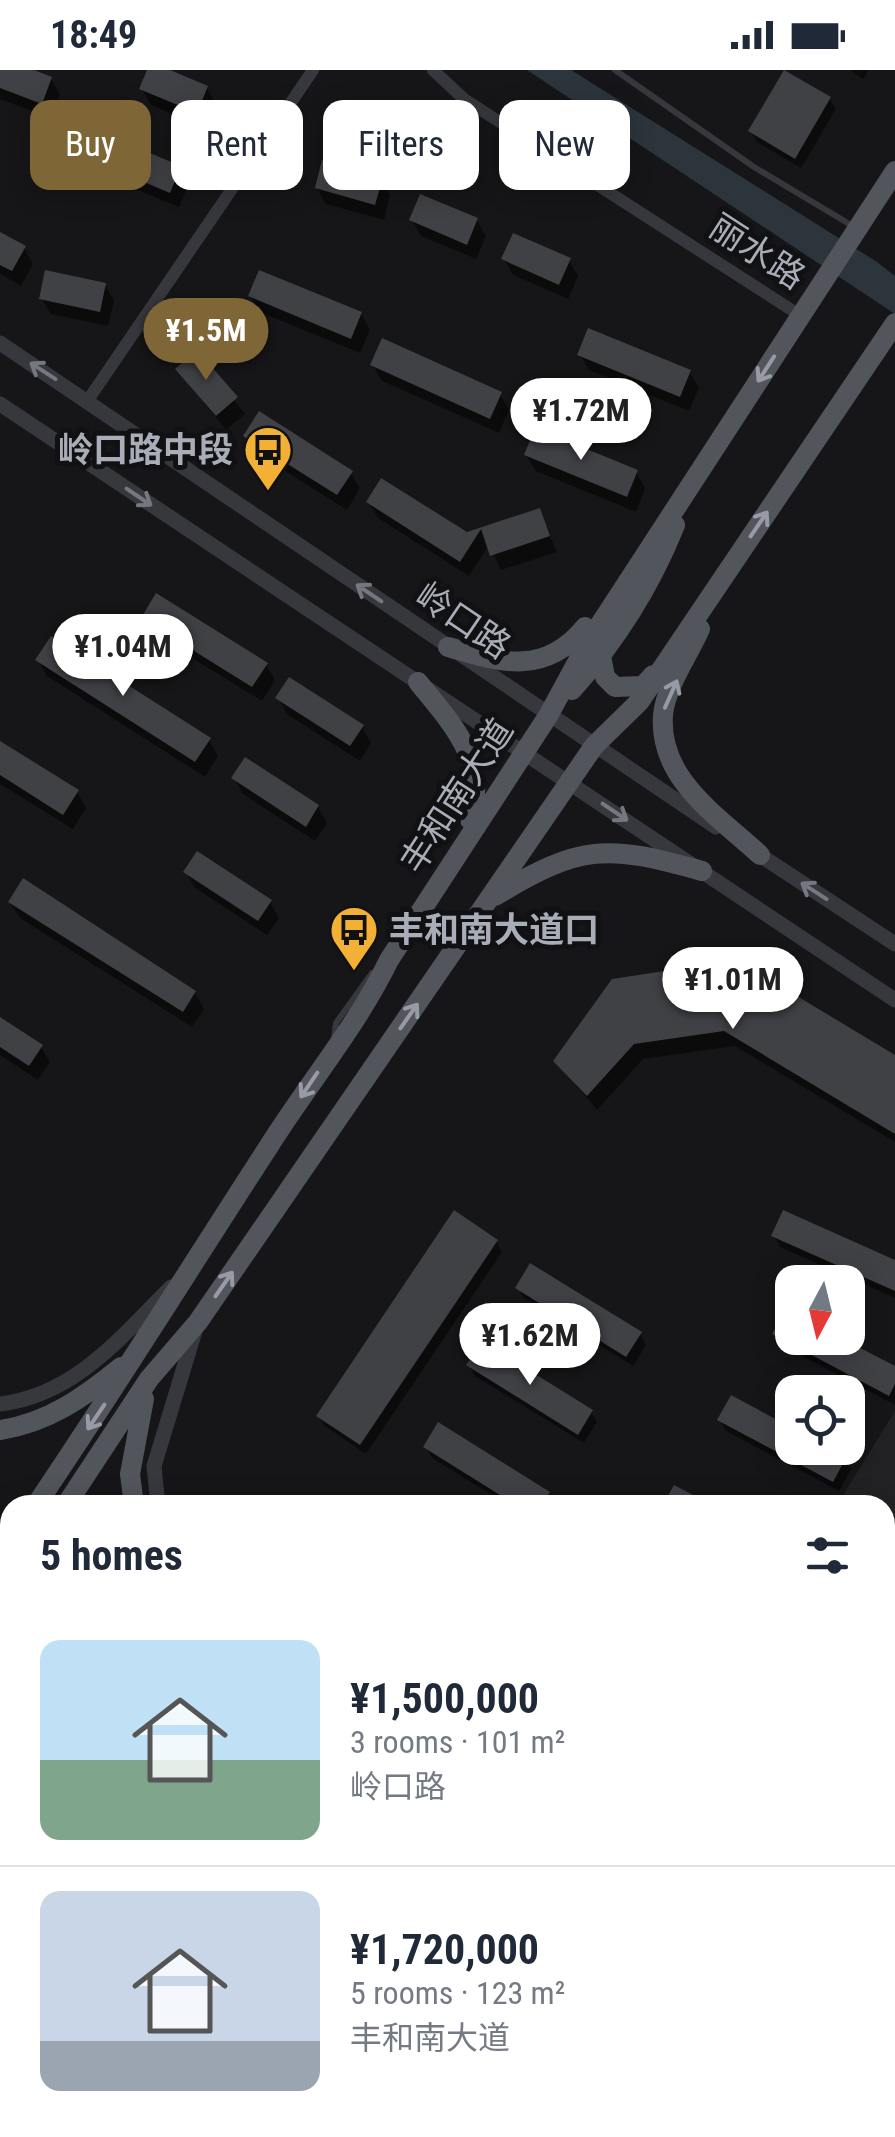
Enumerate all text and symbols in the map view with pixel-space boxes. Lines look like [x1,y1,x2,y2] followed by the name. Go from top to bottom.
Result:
[50,13,137,57] text: 18:49
[30,100,151,190] chip: Buy
[171,100,303,190] chip: Rent
[323,100,479,190] chip: Filters
[499,100,630,190] chip: New
[702,206,812,298] street label: 丽水路
[136,298,276,383] pin: ¥1.5M
[165,311,247,349] text: ¥1.5M
[756,355,776,382] one-way arrow
[29,360,57,381] one-way arrow
[500,378,662,463] pin: ¥1.72M
[532,391,630,429] text: ¥1.72M
[242,424,294,492] bus stop icon: 岭口路中段
[58,430,233,471] place label: 岭口路中段
[125,486,153,507] one-way arrow
[748,511,769,539] one-way arrow
[408,575,518,667] street label: 岭口路
[356,583,384,604] one-way arrow
[42,614,204,699] pin: ¥1.04M
[74,627,172,665] text: ¥1.04M
[662,679,681,709] one-way arrow
[392,711,522,881] street label: 丰和南大道
[600,801,628,822] one-way arrow
[800,880,828,901] one-way arrow
[328,904,380,972] bus stop icon: 丰和南大道口
[389,910,599,951] place label: 丰和南大道口
[652,947,814,1032] pin: ¥1.01M
[684,960,782,998] text: ¥1.01M
[398,1003,419,1030] one-way arrow
[298,1070,319,1098] one-way arrow
[775,1265,865,1355] north arrow
[775,1265,865,1465] map controls
[214,1270,235,1298] one-way arrow
[449,1303,611,1388] pin: ¥1.62M
[481,1316,579,1354] text: ¥1.62M
[775,1375,865,1465] button: locate
[85,1403,106,1431] one-way arrow
[800,1528,855,1583] icon: filters
[40,1531,183,1580] text: 5 homes
[350,1674,539,1723] text: ¥1,500,000
[120,1680,240,1800] icon: home
[350,1723,565,1761] text: 3 rooms · 101 m²
[350,1768,446,1806] text: 岭口路
[350,1925,539,1974] text: ¥1,720,000
[120,1931,240,2051] icon: home
[350,1974,565,2012] text: 5 rooms · 123 m²
[350,2019,510,2057] text: 丰和南大道

